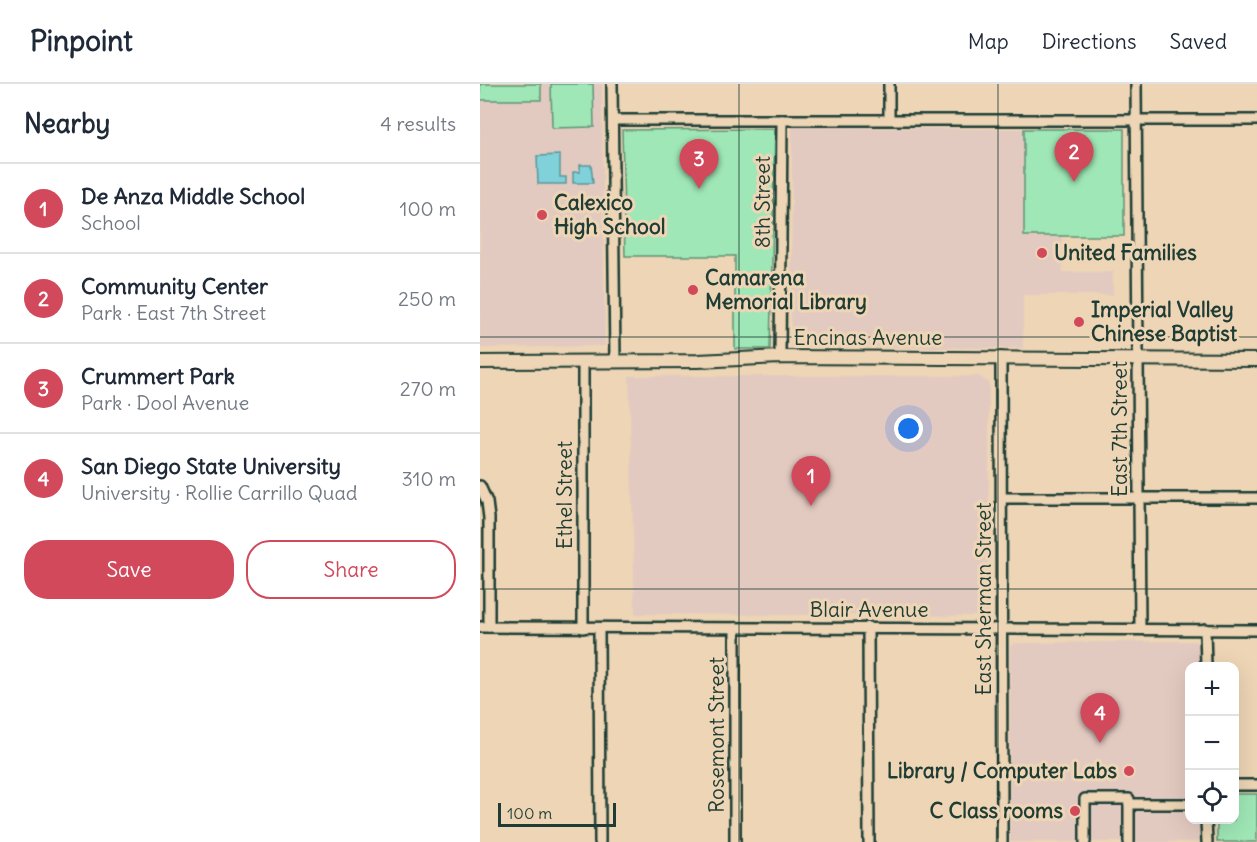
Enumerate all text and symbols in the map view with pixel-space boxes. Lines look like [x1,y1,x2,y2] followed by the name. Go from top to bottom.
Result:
[30,23,133,59] text: Pinpoint
[968,28,1009,55] text: Map
[1042,28,1136,55] text: Directions
[1169,28,1227,55] text: Saved
[24,107,110,140] text: Nearby
[380,111,456,136] text: 4 results
[1054,132,1094,182] pin: 2
[680,140,718,189] pin: 3
[749,156,776,248] street label: 8th Street
[81,182,305,210] text: De Anza Middle School
[554,189,665,240] place label: Calexico High School
[40,196,47,221] text: 1
[399,196,456,221] text: 100 m
[535,208,549,222] marker: Calexico High School
[81,210,141,235] text: School
[1054,239,1197,266] place label: United Families
[1035,246,1049,260] marker: United Families
[705,264,867,315] place label: Camarena Memorial Library
[81,272,268,300] text: Community Center
[686,283,700,297] marker: Camarena Memorial Library
[38,286,49,311] text: 2
[398,286,456,311] text: 250 m
[1091,296,1238,347] place label: Imperial Valley Chinese Baptist
[81,300,266,325] text: Park · East 7th Street
[1072,315,1086,329] marker: Imperial Valley Chinese Baptist
[794,324,942,351] street label: Encinas Avenue
[1106,361,1133,497] street label: East 7th Street
[81,362,235,390] text: Crummert Park
[38,376,49,401] text: 3
[400,376,456,401] text: 270 m
[81,390,249,415] text: Park · Dool Avenue
[894,414,923,443] your location
[551,441,578,549] street label: Ethel Street
[81,452,341,480] text: San Diego State University
[792,456,830,506] pin: 1
[38,466,49,491] text: 4
[401,466,456,491] text: 310 m
[81,480,358,505] text: University · Rollie Carrillo Quad
[970,503,997,695] street label: East Sherman Street
[24,540,234,599] button: Save
[246,540,456,599] button: Share
[809,596,929,623] street label: Blair Avenue
[703,657,730,813] street label: Rosemont Street
[1185,662,1239,824] map controls
[1185,662,1239,716] button: +
[1080,694,1120,743] pin: 4
[1185,716,1239,770] button: −
[887,757,1117,784] place label: Library / Computer Labs
[1122,764,1136,778] marker: Library / Computer Labs
[1185,770,1239,824] button: locate
[930,797,1063,824] place label: C Class rooms
[498,800,616,828] scale bar
[507,803,552,823] text: 100 m
[1068,804,1082,818] marker: C Class rooms

